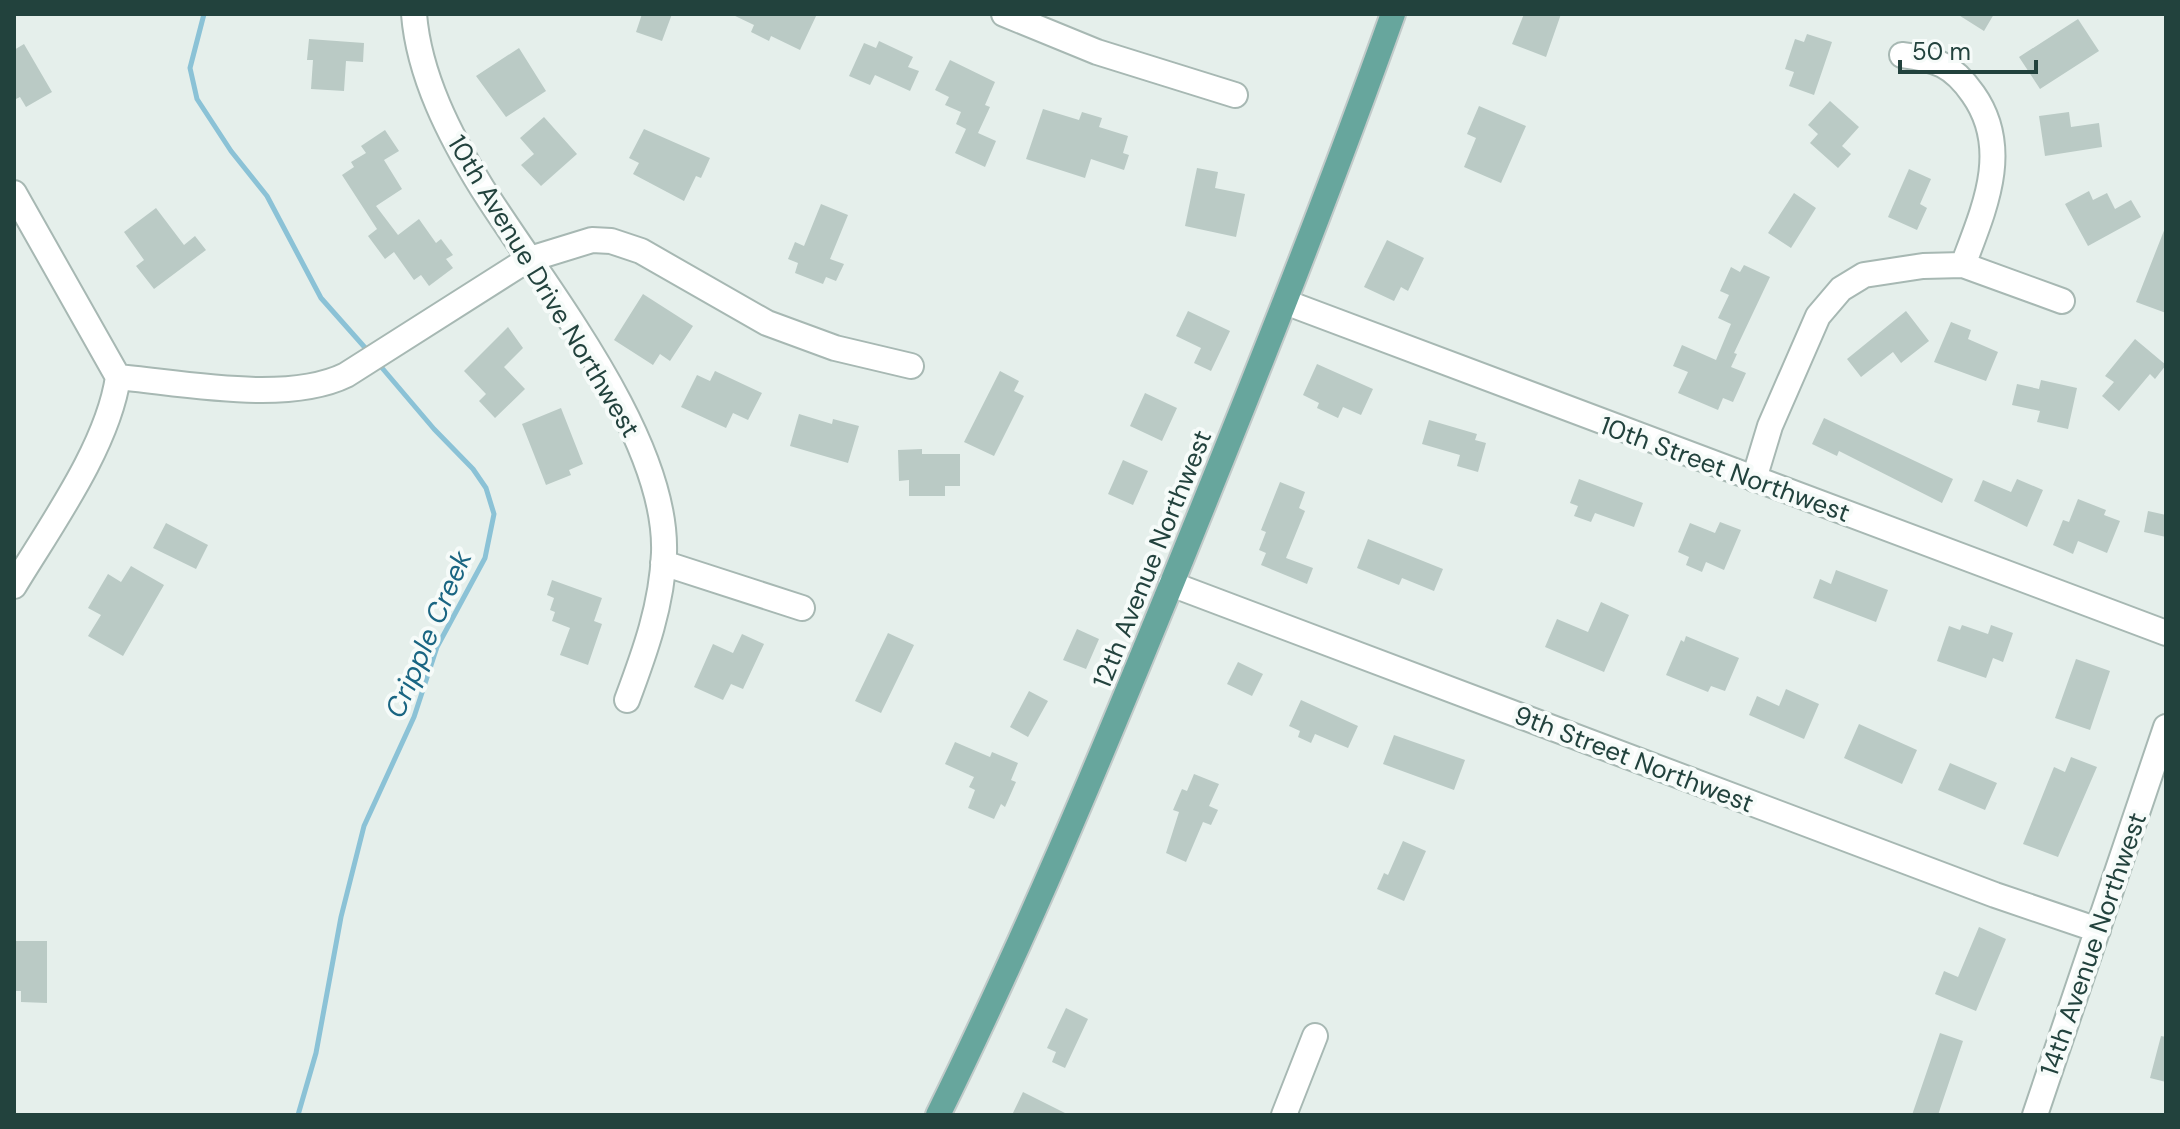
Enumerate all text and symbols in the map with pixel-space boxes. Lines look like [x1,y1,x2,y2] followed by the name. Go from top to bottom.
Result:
[1900,24,2036,74] scale bar
[1912,36,1971,67] text: 50 m
[440,129,648,443] street label: 10th Avenue Drive Northwest
[1595,408,1855,530] street label: 10th Street Northwest
[1085,425,1219,693] street label: 12th Avenue Northwest
[377,544,481,724] water label: Cripple Creek
[1509,698,1759,820] street label: 9th Street Northwest
[2032,808,2154,1080] street label: 14th Avenue Northwest

